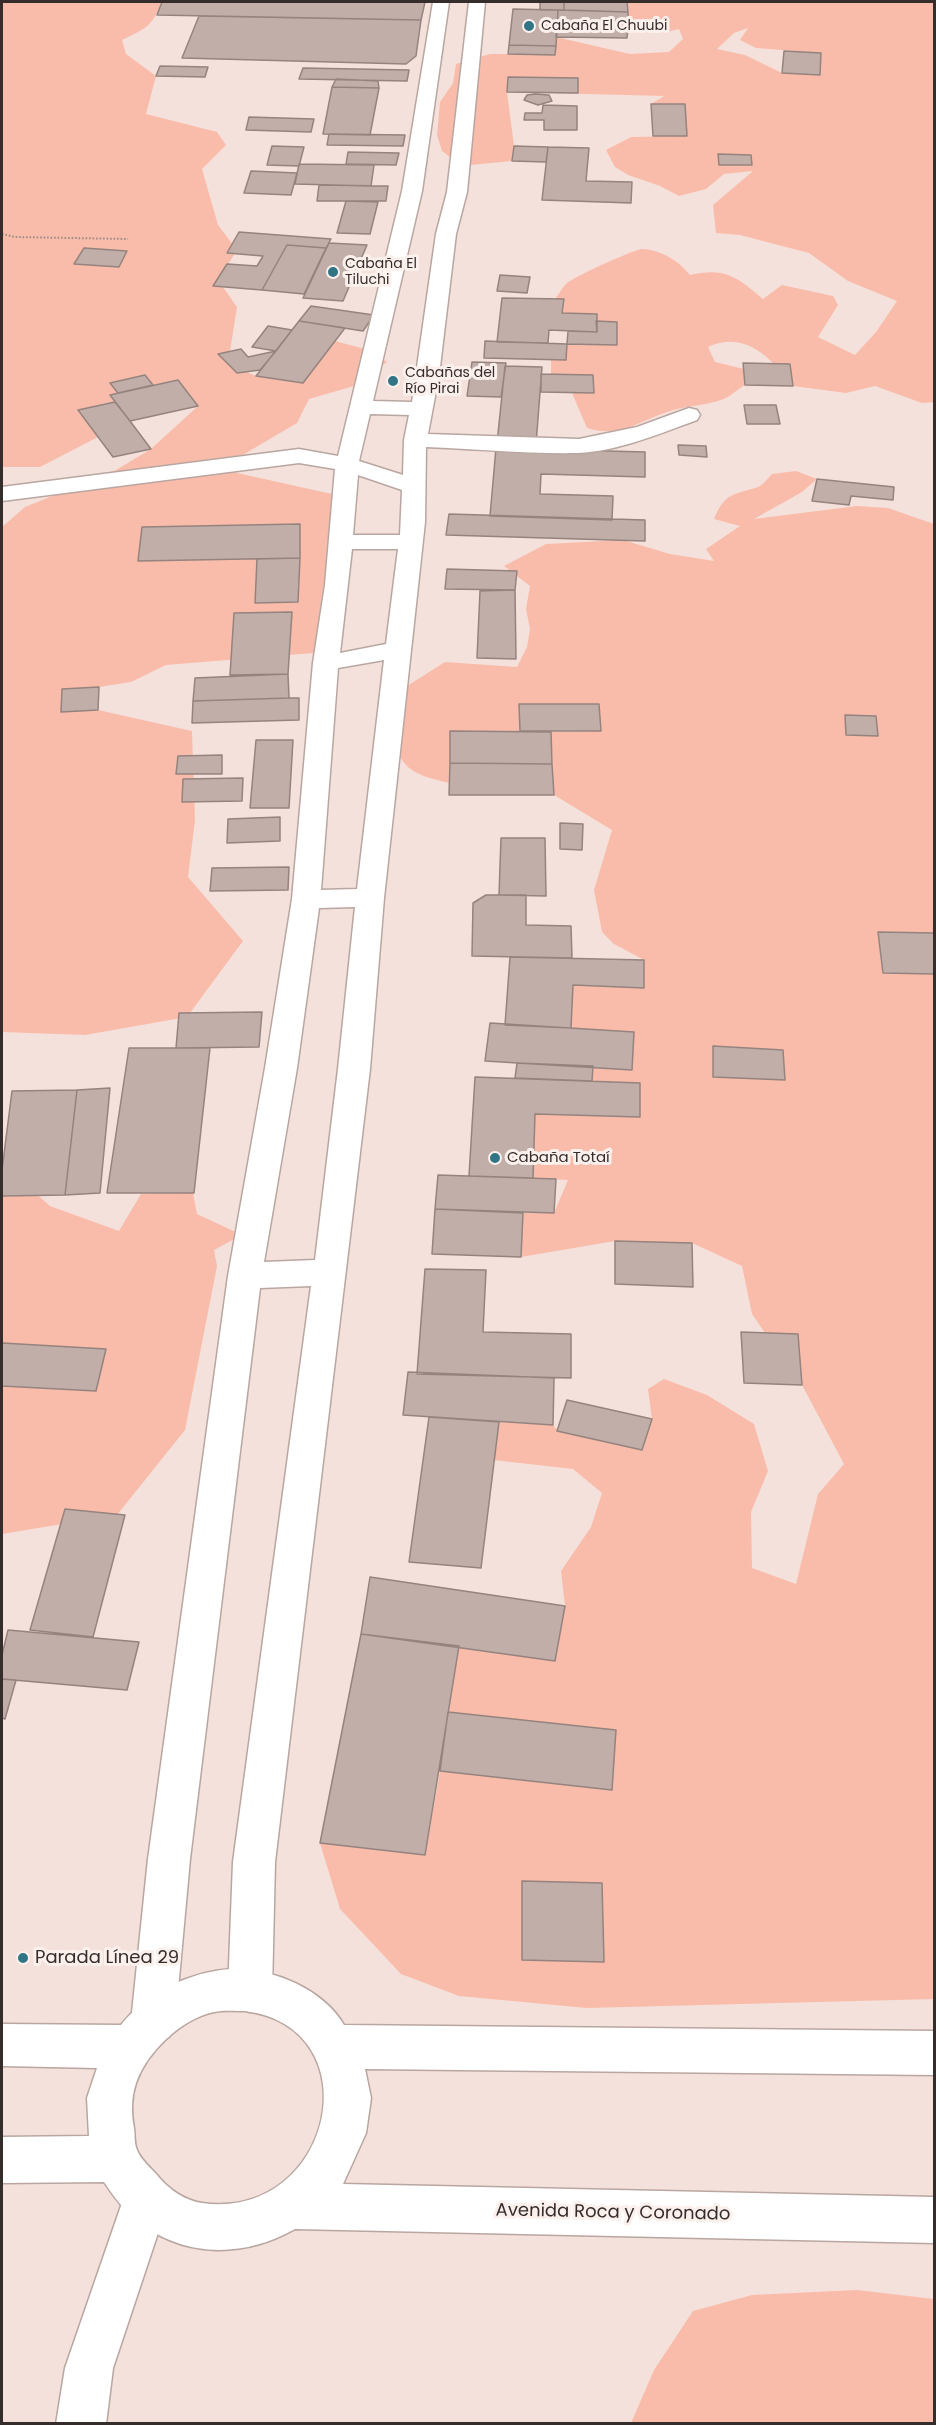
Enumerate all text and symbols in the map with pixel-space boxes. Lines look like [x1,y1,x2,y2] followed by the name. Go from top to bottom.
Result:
[541,18,667,34] place label: Cabaña El Chuubi
[522,19,536,33] marker: Cabaña El Chuubi
[345,256,417,288] place label: Cabaña El Tiluchi
[326,265,340,279] marker: Cabaña El Tiluchi
[405,365,495,398] place label: Cabañas del Río Pirai
[386,374,400,388] marker: Cabañas del Río Pirai
[507,1149,610,1167] place label: Cabaña Totaí
[488,1151,502,1165] marker: Cabaña Totaí
[35,1947,179,1969] place label: Parada Línea 29
[16,1951,30,1965] marker: Parada Línea 29
[495,2200,731,2226] street label: Avenida Roca y Coronado

